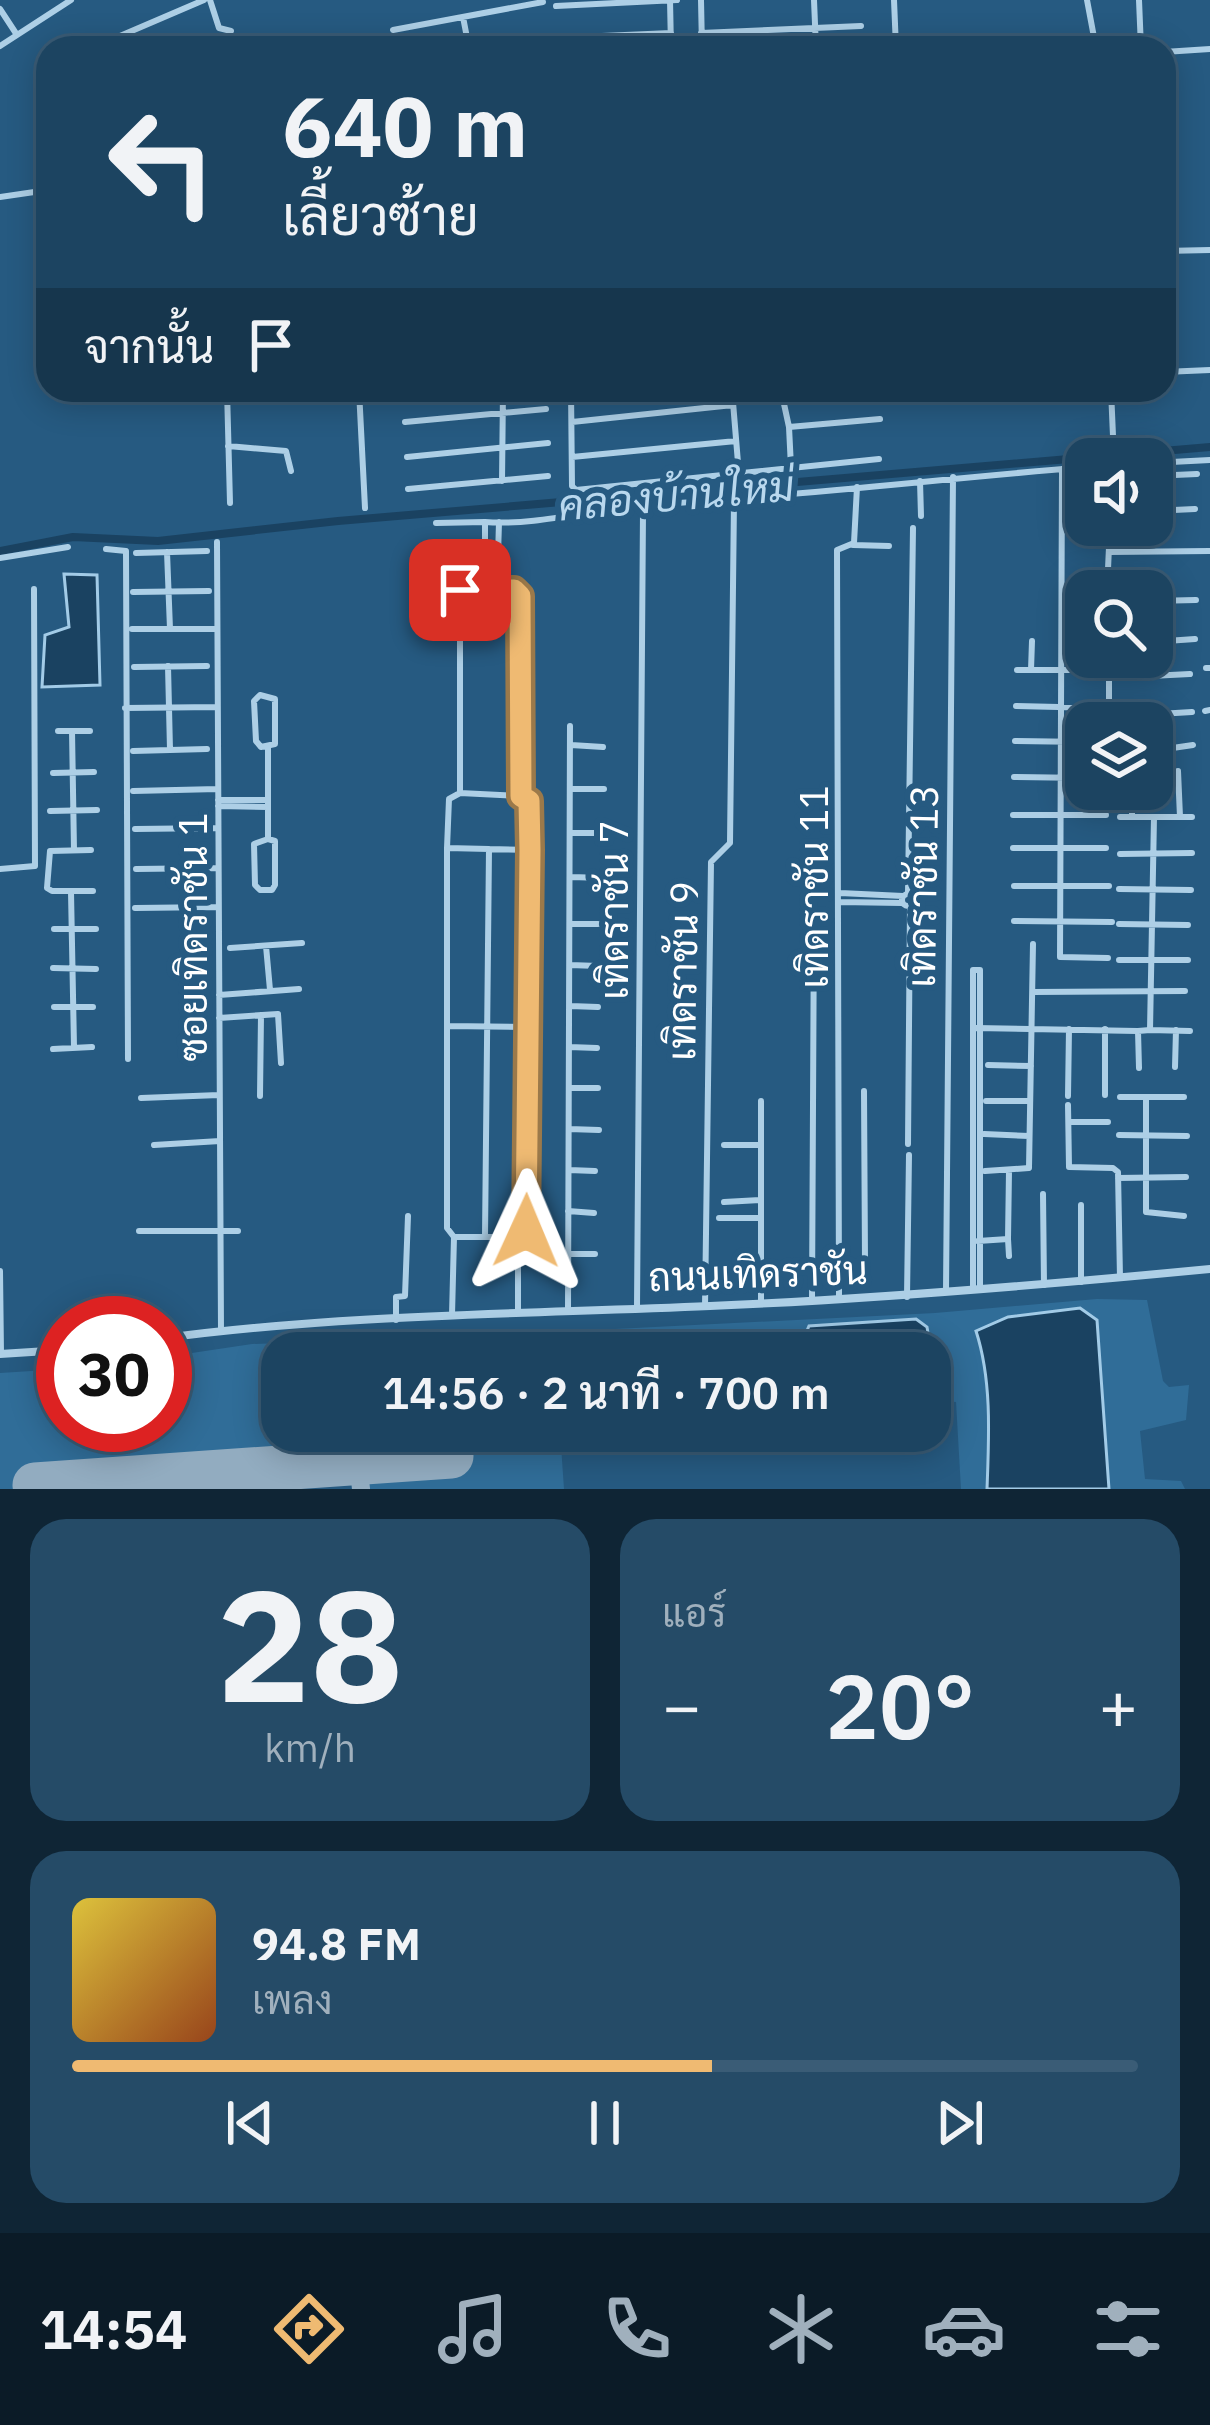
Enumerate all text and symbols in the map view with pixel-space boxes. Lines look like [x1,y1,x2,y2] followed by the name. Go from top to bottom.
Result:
[282,71,528,180] text: 640 m
[84,84,240,240] icon: left
[282,180,479,250] text: เลี้ยวซ้าย
[238,312,304,378] icon: arrive
[84,317,214,375] text: จากนั้น
[1065,438,1173,810] map controls
[1065,438,1173,546] button: sound
[556,457,798,533] water label: คลองบ้านใหม่
[409,539,511,641] pin
[427,557,493,623] icon: arrive
[1065,570,1173,678] button: search
[1065,702,1173,810] button: layers
[895,784,949,988] street label: เทิดราชัน 13
[788,785,839,989] street label: เทิดราชัน 11
[167,813,218,1061] street label: ซอยเทิดราชัน 1
[588,820,639,1000] street label: เทิดราชัน 7
[655,881,709,1061] street label: เทิดราชัน 9
[463,1168,589,1294] position arrow
[647,1244,869,1302] street label: ถนนเทิดราชัน
[36,1296,192,1452] speed limit sign: 30
[382,1363,830,1421] text: 14:56 · 2 นาที · 700 m
[216,1542,404,1745] text: 28
[662,1587,726,1638] text: แอร์
[825,1647,975,1764] text: 20°
[662,1662,702,1748] text: −
[1098,1662,1138,1748] text: +
[264,1722,356,1773] text: km/h
[252,1914,421,1972] text: 94.8 FM
[252,1974,333,2025] text: เพลง
[217,2090,283,2156] icon: previous
[572,2090,638,2156] icon: pause
[927,2090,993,2156] icon: next
[267,2287,351,2371] icon: directions
[431,2287,515,2371] icon: music
[595,2287,679,2371] icon: phone
[759,2287,843,2371] icon: climate
[922,2287,1006,2371] icon: car
[1086,2287,1170,2371] icon: filters
[40,2294,187,2364] text: 14:54

